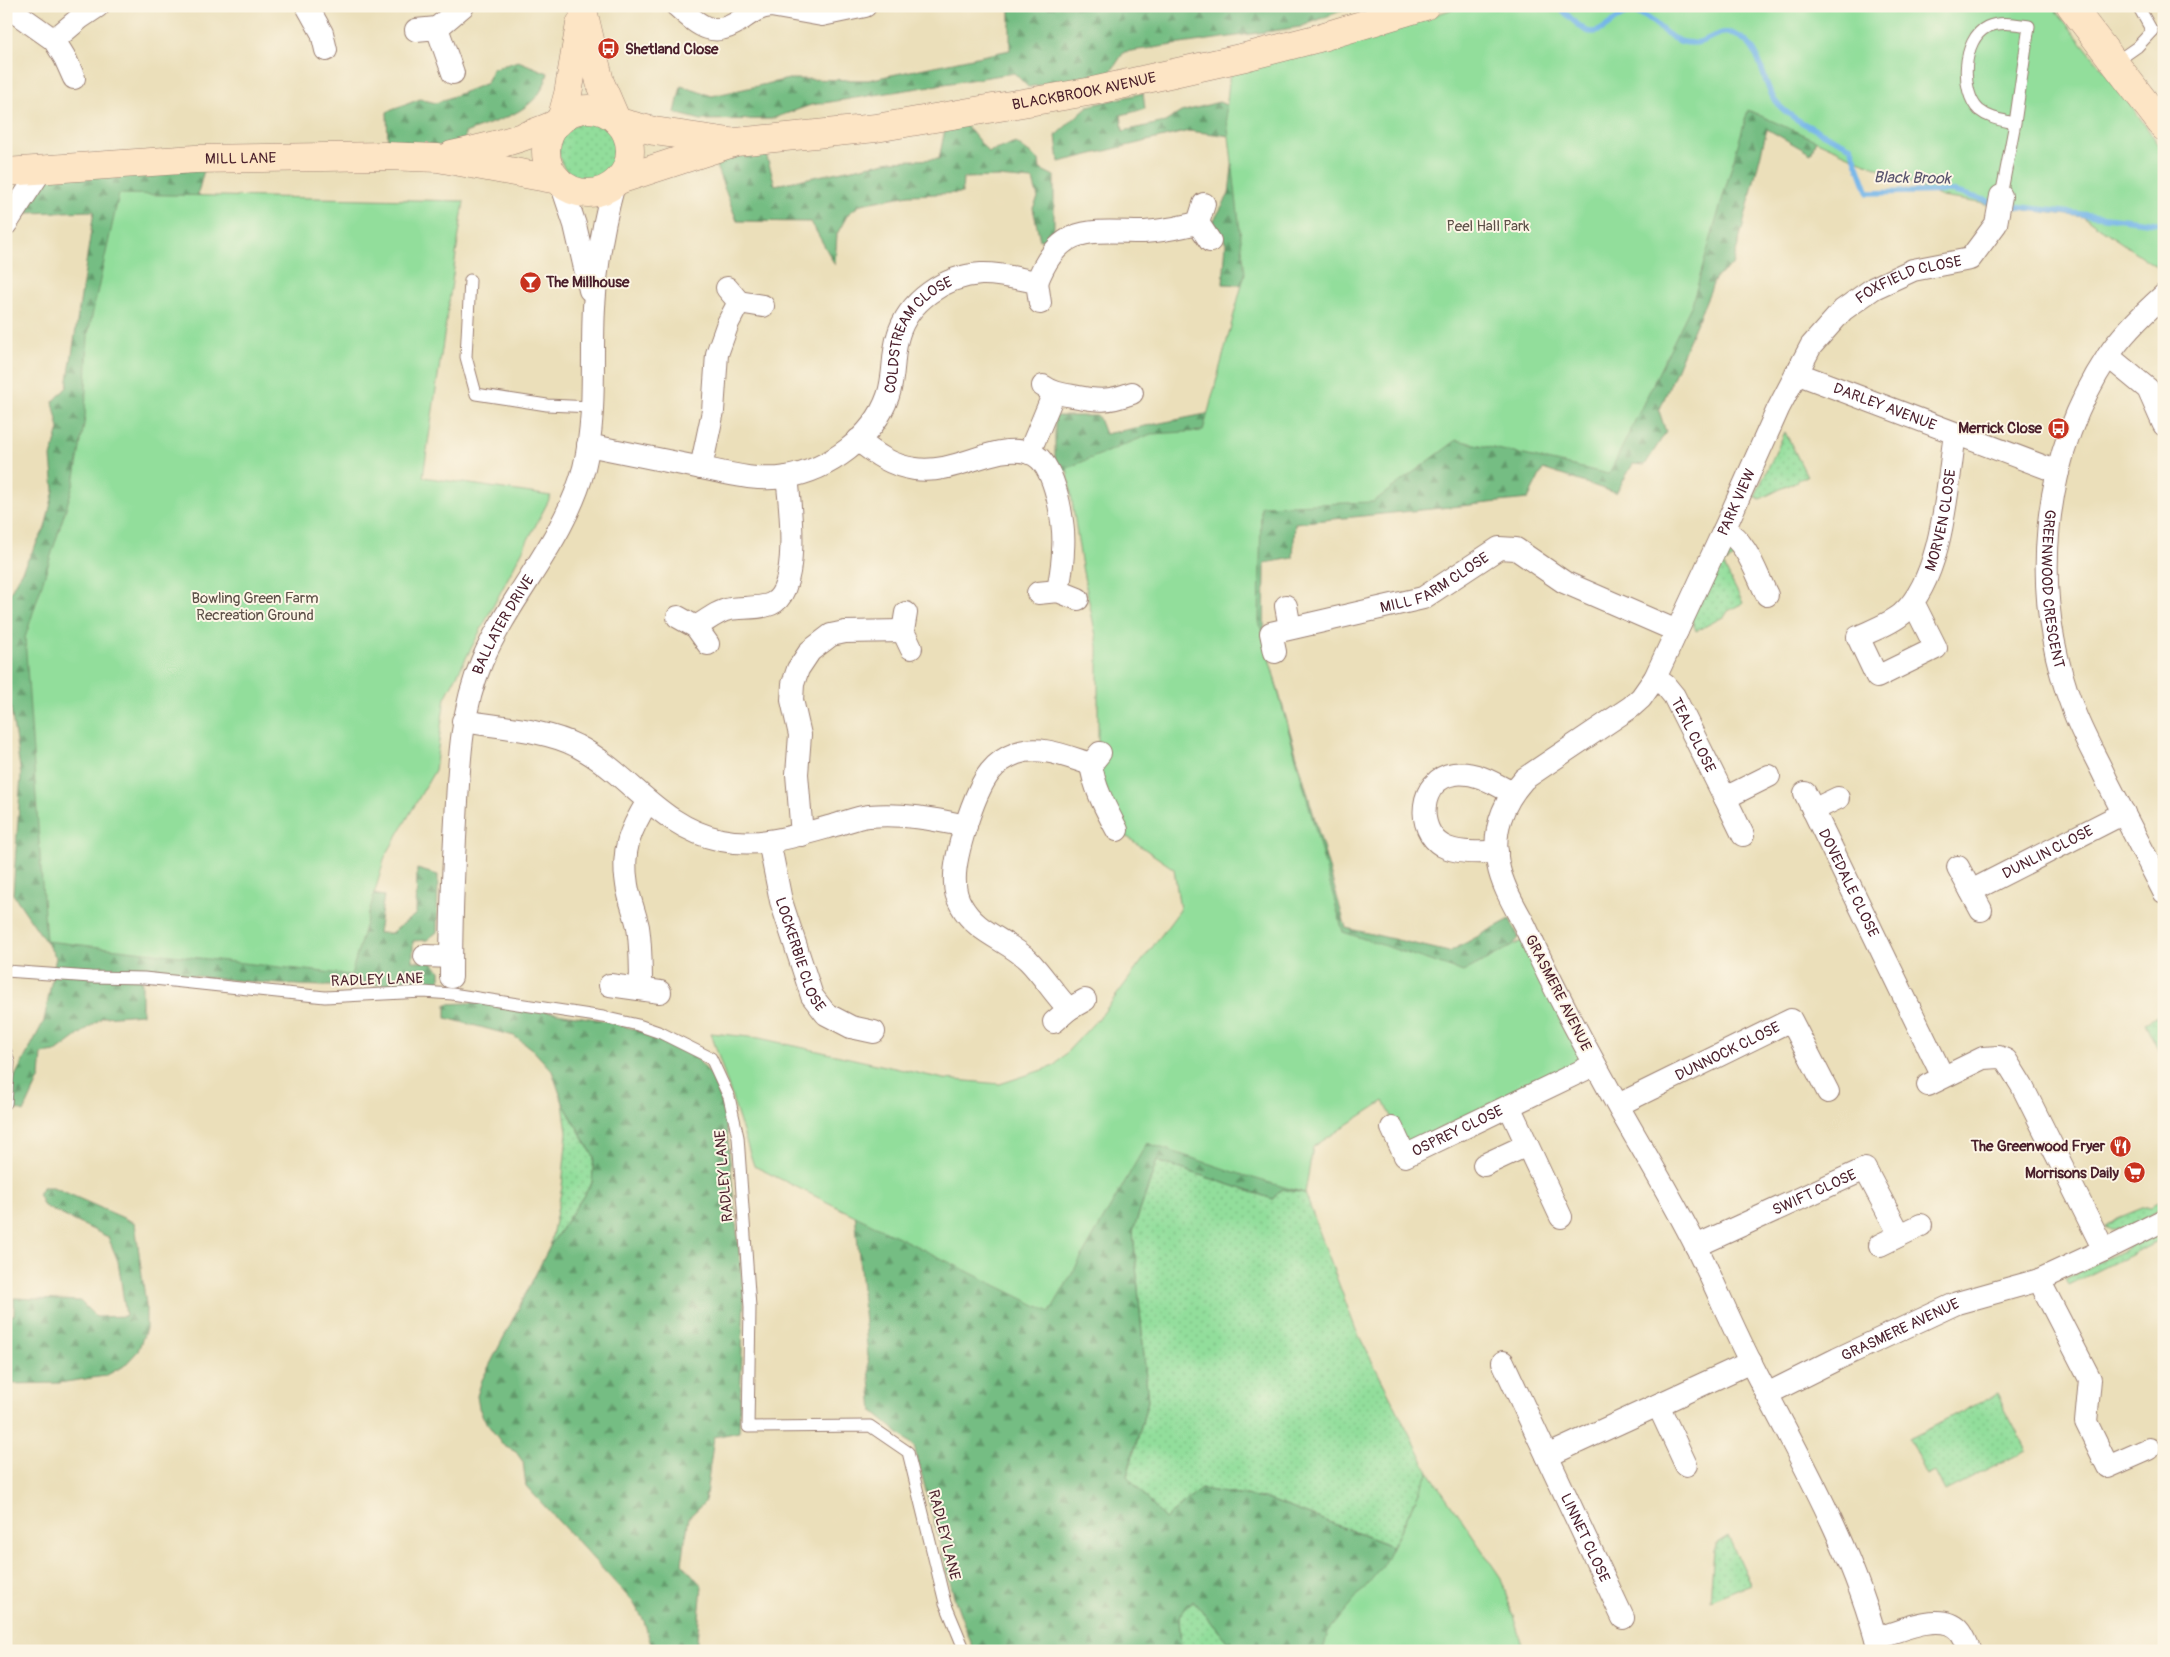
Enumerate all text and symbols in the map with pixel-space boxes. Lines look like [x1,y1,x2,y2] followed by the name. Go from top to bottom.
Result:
[597,37,621,61] bus stop icon: Shetland Close
[625,40,719,59] place label: Shetland Close
[1011,68,1158,114] street label: BLACKBROOK AVENUE
[205,148,277,168] street label: MILL LANE
[1873,167,1952,189] water label: Black Brook
[1446,217,1530,236] park label: Peel Hall Park
[1852,251,1963,308] street label: FOXFIELD CLOSE
[518,270,542,294] bar icon: The Millhouse
[880,272,955,395] street label: COLDSTREAM CLOSE
[545,273,630,292] place label: The Millhouse
[1831,378,1939,435] street label: DARLEY AVENUE
[2046,416,2070,440] bus stop icon: Merrick Close
[1958,419,2043,438] place label: Merrick Close
[1713,466,1760,539] street label: PARK VIEW
[1921,468,1960,574] street label: MORVEN CLOSE
[2037,508,2069,670] street label: GREENWOOD CRESCENT
[1378,548,1493,617] street label: MILL FARM CLOSE
[468,571,538,677] street label: BALLATER DRIVE
[192,589,318,625] park label: Bowling Green Farm Recreation Ground
[1667,694,1720,776] street label: TEAL CLOSE
[1999,821,2096,883] street label: DUNLIN CLOSE
[1814,826,1883,940] street label: DOVEDALE CLOSE
[771,895,830,1015] street label: LOCKERBIE CLOSE
[1520,932,1596,1055] street label: GRASMERE AVENUE
[331,969,424,991] street label: RADLEY LANE
[1672,1017,1783,1085] street label: DUNNOCK CLOSE
[1409,1101,1506,1161] street label: OSPREY CLOSE
[711,1129,737,1223] street label: RADLEY LANE
[2109,1134,2133,1158] restaurant icon: The Greenwood Fryer
[1970,1137,2106,1156] place label: The Greenwood Fryer
[2123,1161,2147,1185] supermarket icon: Morrisons Daily
[2025,1164,2120,1183] place label: Morrisons Daily
[1769,1165,1859,1219] street label: SWIFT CLOSE
[1838,1294,1963,1365] street label: GRASMERE AVENUE
[924,1488,964,1582] street label: RADLEY LANE
[1556,1490,1614,1585] street label: LINNET CLOSE

